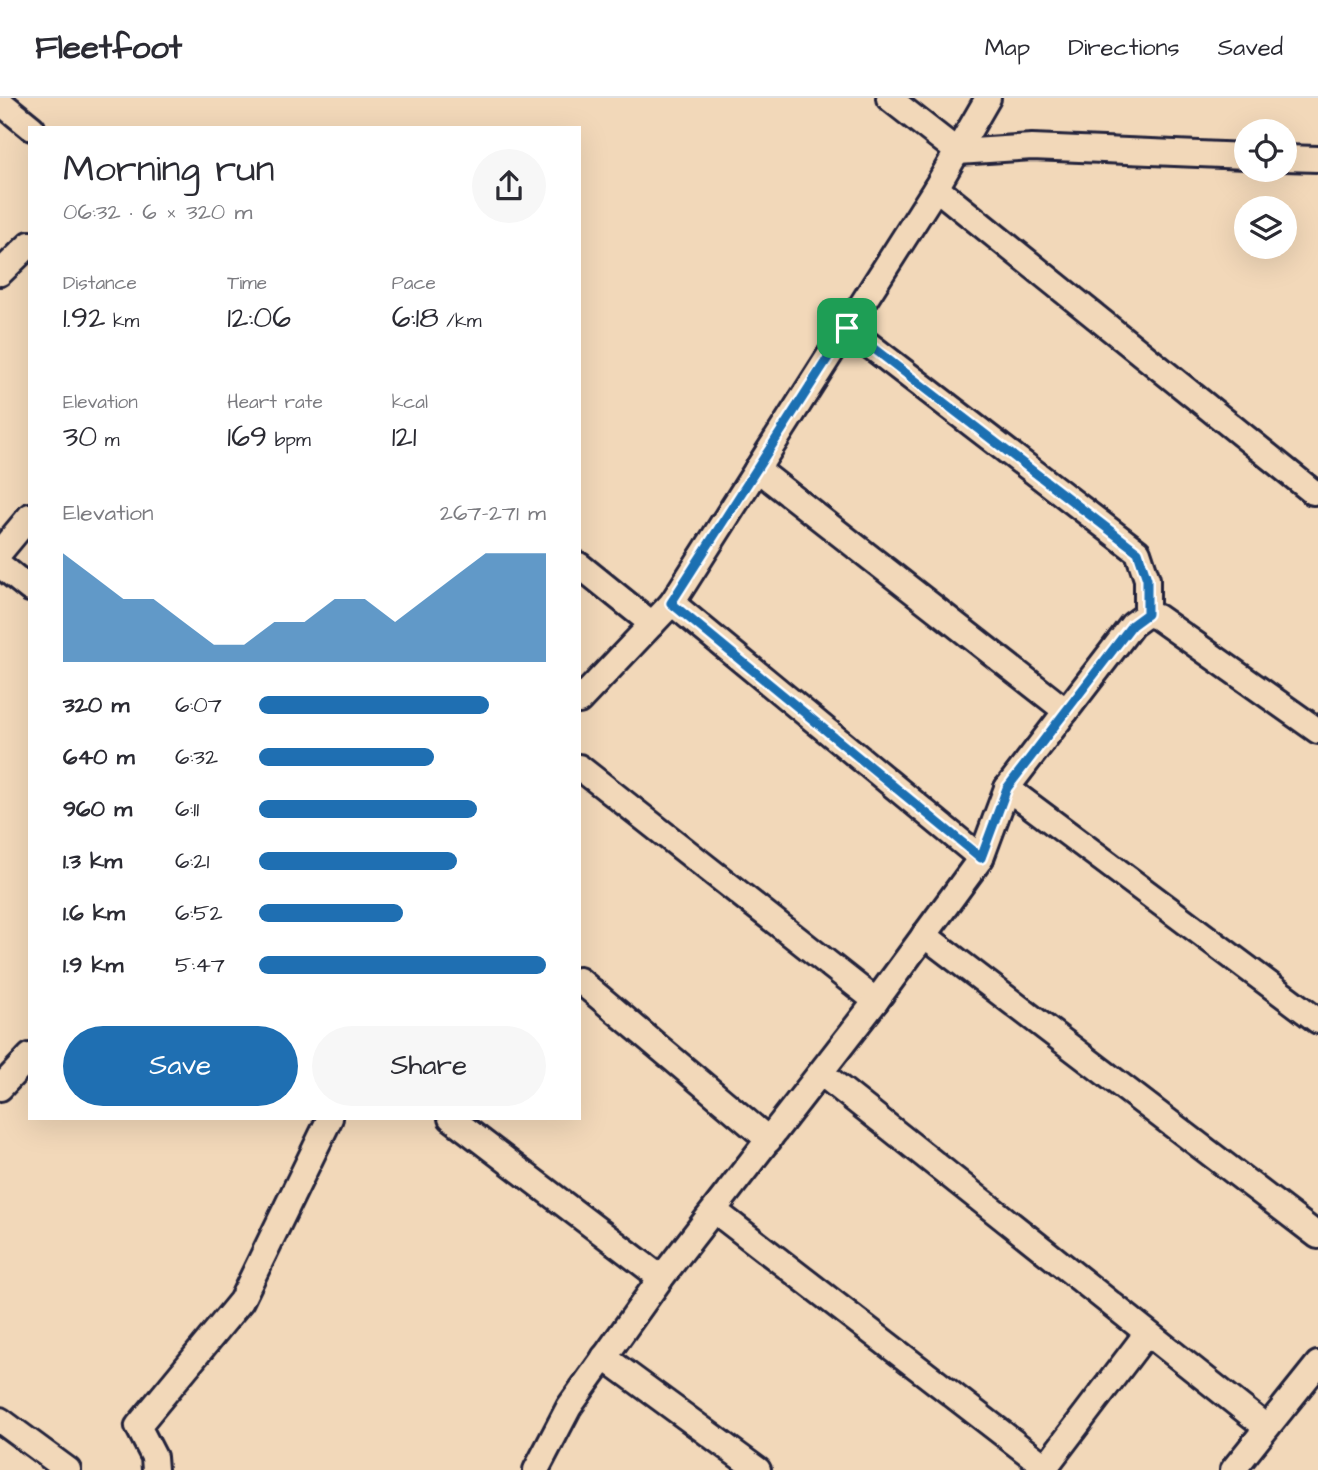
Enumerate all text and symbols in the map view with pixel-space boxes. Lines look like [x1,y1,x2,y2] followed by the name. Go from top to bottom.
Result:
[35,25,182,71] text: Fleetfoot
[985,31,1030,65] text: Map
[1068,31,1180,65] text: Directions
[1218,31,1283,65] text: Saved
[1234,119,1297,259] map controls
[1234,119,1297,182] button: locate
[63,144,275,196] text: Morning run
[472,149,546,223] button: share
[63,196,252,228] text: 06:32 · 6 × 320 m
[1234,196,1297,259] button: layers
[63,270,137,297] text: Distance
[227,270,267,297] text: Time
[392,270,436,297] text: Pace
[63,297,105,339] text: 1.92
[227,297,291,339] text: 12:06
[392,297,439,339] text: 6:18
[817,298,877,358] pin
[105,308,139,335] text: km
[439,308,481,335] text: /km
[828,309,866,347] icon: arrive
[63,389,138,416] text: Elevation
[227,389,323,416] text: Heart rate
[392,389,428,416] text: kcal
[63,416,97,458] text: 30
[227,416,267,458] text: 169
[392,416,417,458] text: 121
[97,427,120,454] text: m
[267,427,311,454] text: bpm
[63,497,154,529] text: Elevation
[440,497,546,529] text: 267–271 m
[63,689,129,721] text: 320 m
[175,689,222,721] text: 6:07
[63,741,135,773] text: 640 m
[175,741,218,773] text: 6:32
[63,793,132,825] text: 960 m
[175,793,199,825] text: 6:11
[63,845,122,877] text: 1.3 km
[175,845,209,877] text: 6:21
[63,897,125,929] text: 1.6 km
[175,897,223,929] text: 6:52
[63,949,124,981] text: 1.9 km
[175,949,225,981] text: 5:47
[63,1026,298,1106] button: Save
[312,1026,546,1106] button: Share

